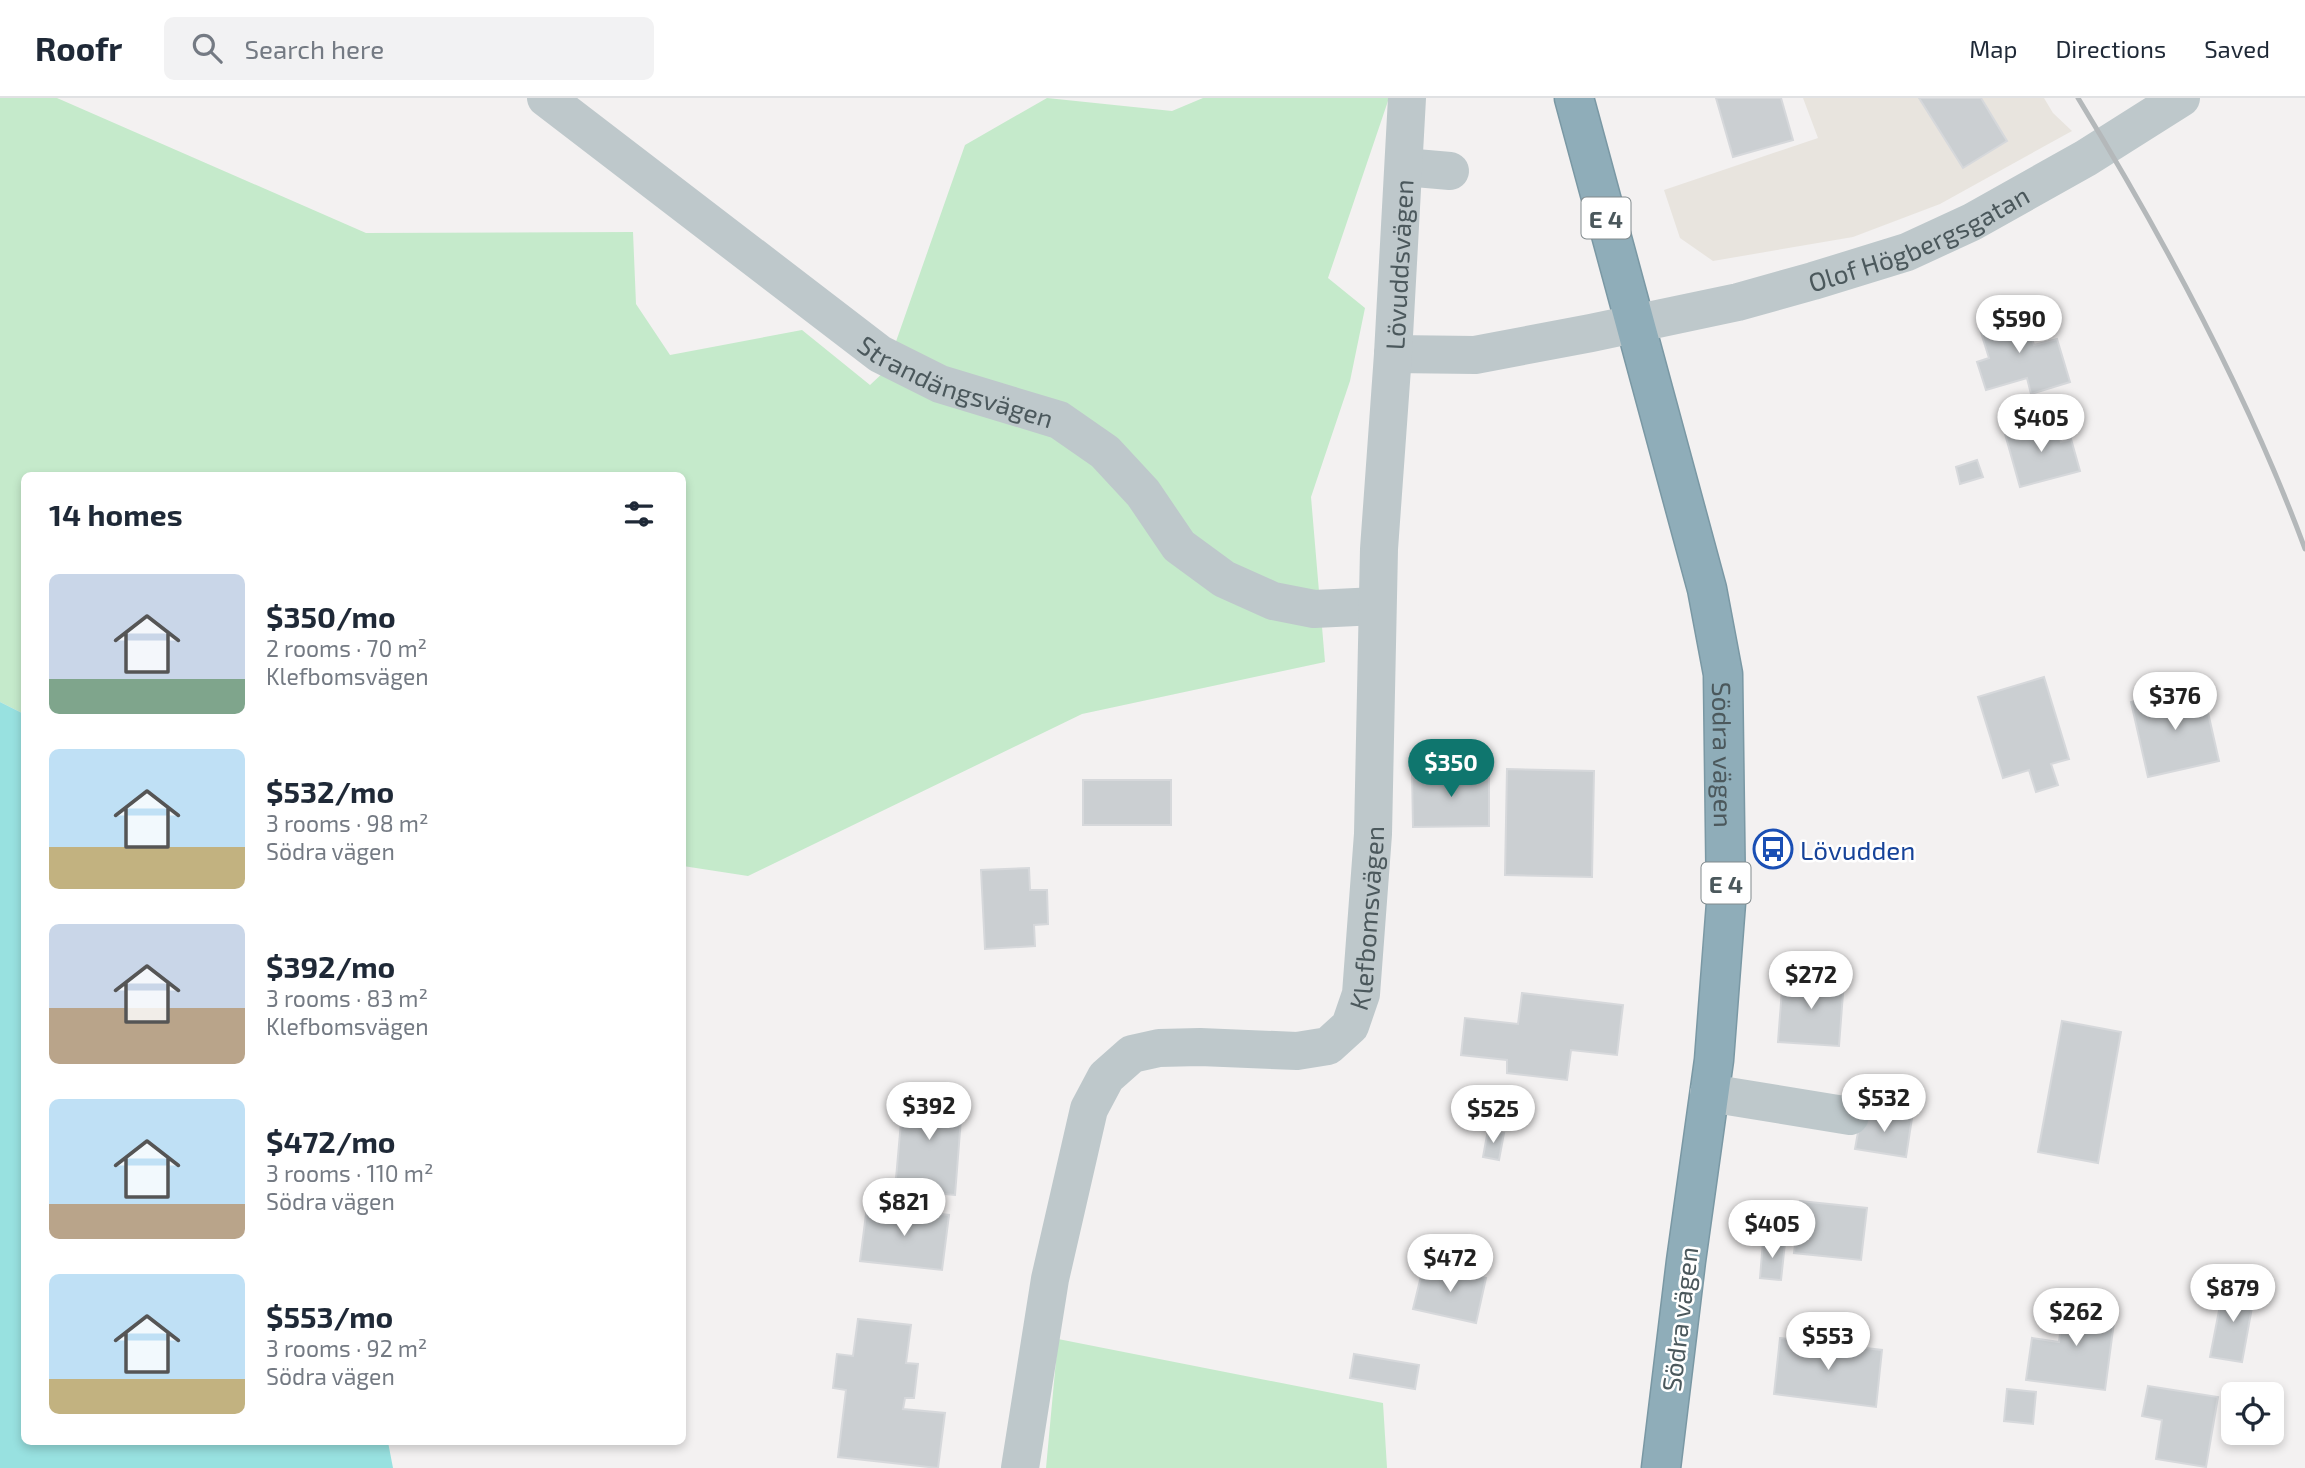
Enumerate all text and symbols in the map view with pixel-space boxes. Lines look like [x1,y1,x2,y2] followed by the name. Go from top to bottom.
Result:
[164,17,654,80] search box
[35,28,122,68] text: Roofr
[188,29,226,67] icon: search
[244,33,384,64] text: Search here
[1969,34,2017,63] text: Map
[2055,34,2166,63] text: Directions
[2204,34,2270,63] text: Saved
[1378,178,1418,351] street label: Lövuddsvägen
[1804,178,2034,297] street label: Olof Högbergsgatan
[1582,198,1630,238] road number: E 4
[1978,296,2060,355] pin: $590
[1992,304,2046,332] text: $590
[853,328,1057,433] street label: Strandängsvägen
[2000,394,2082,454] pin: $405
[2013,403,2069,431] text: $405
[620,495,658,533] icon: filters
[49,496,183,532] text: 14 homes
[266,598,396,634] text: $350/mo
[105,602,189,686] icon: home
[266,634,427,662] text: 2 rooms · 70 m²
[266,662,429,690] text: Klefbomsvägen
[2134,672,2216,732] pin: $376
[2149,681,2201,709] text: $376
[1708,682,1741,828] street label: Södra vägen
[1410,740,1492,799] pin: $350
[1424,748,1478,776] text: $350
[266,773,394,809] text: $532/mo
[105,777,189,861] icon: home
[266,809,428,837] text: 3 rooms · 98 m²
[1341,826,1389,1014] street label: Klefbomsvägen
[1752,828,1794,870] bus stop icon: Lövudden
[1800,834,1915,865] place label: Lövudden
[266,837,395,865] text: Södra vägen
[1702,862,1750,904] road number: E 4
[266,948,395,984] text: $392/mo
[1770,951,1852,1011] pin: $272
[105,952,189,1036] icon: home
[1785,960,1837,988] text: $272
[266,984,428,1012] text: 3 rooms · 83 m²
[266,1012,429,1040] text: Klefbomsvägen
[1843,1074,1925,1134] pin: $532
[888,1082,970,1142] pin: $392
[1858,1083,1910,1111] text: $532
[1452,1086,1534,1145] pin: $525
[902,1091,956,1119] text: $392
[1467,1094,1519,1122] text: $525
[266,1123,396,1159] text: $472/mo
[105,1127,189,1211] icon: home
[266,1159,433,1187] text: 3 rooms · 110 m²
[863,1178,945,1238] pin: $821
[266,1187,395,1215] text: Södra vägen
[879,1187,929,1215] text: $821
[1731,1200,1813,1260] pin: $405
[1744,1209,1800,1237] text: $405
[1409,1234,1491,1294] pin: $472
[1423,1243,1477,1271] text: $472
[1655,1245,1703,1393] street label: Södra vägen
[2192,1264,2274,1324] pin: $879
[2206,1273,2260,1301] text: $879
[2035,1288,2117,1348] pin: $262
[2049,1297,2103,1325] text: $262
[266,1298,393,1334] text: $553/mo
[105,1302,189,1386] icon: home
[1787,1312,1869,1372] pin: $553
[1802,1321,1854,1349] text: $553
[266,1334,427,1362] text: 3 rooms · 92 m²
[266,1362,395,1390] text: Södra vägen
[2221,1382,2284,1445] map controls
[2221,1382,2284,1445] button: locate

